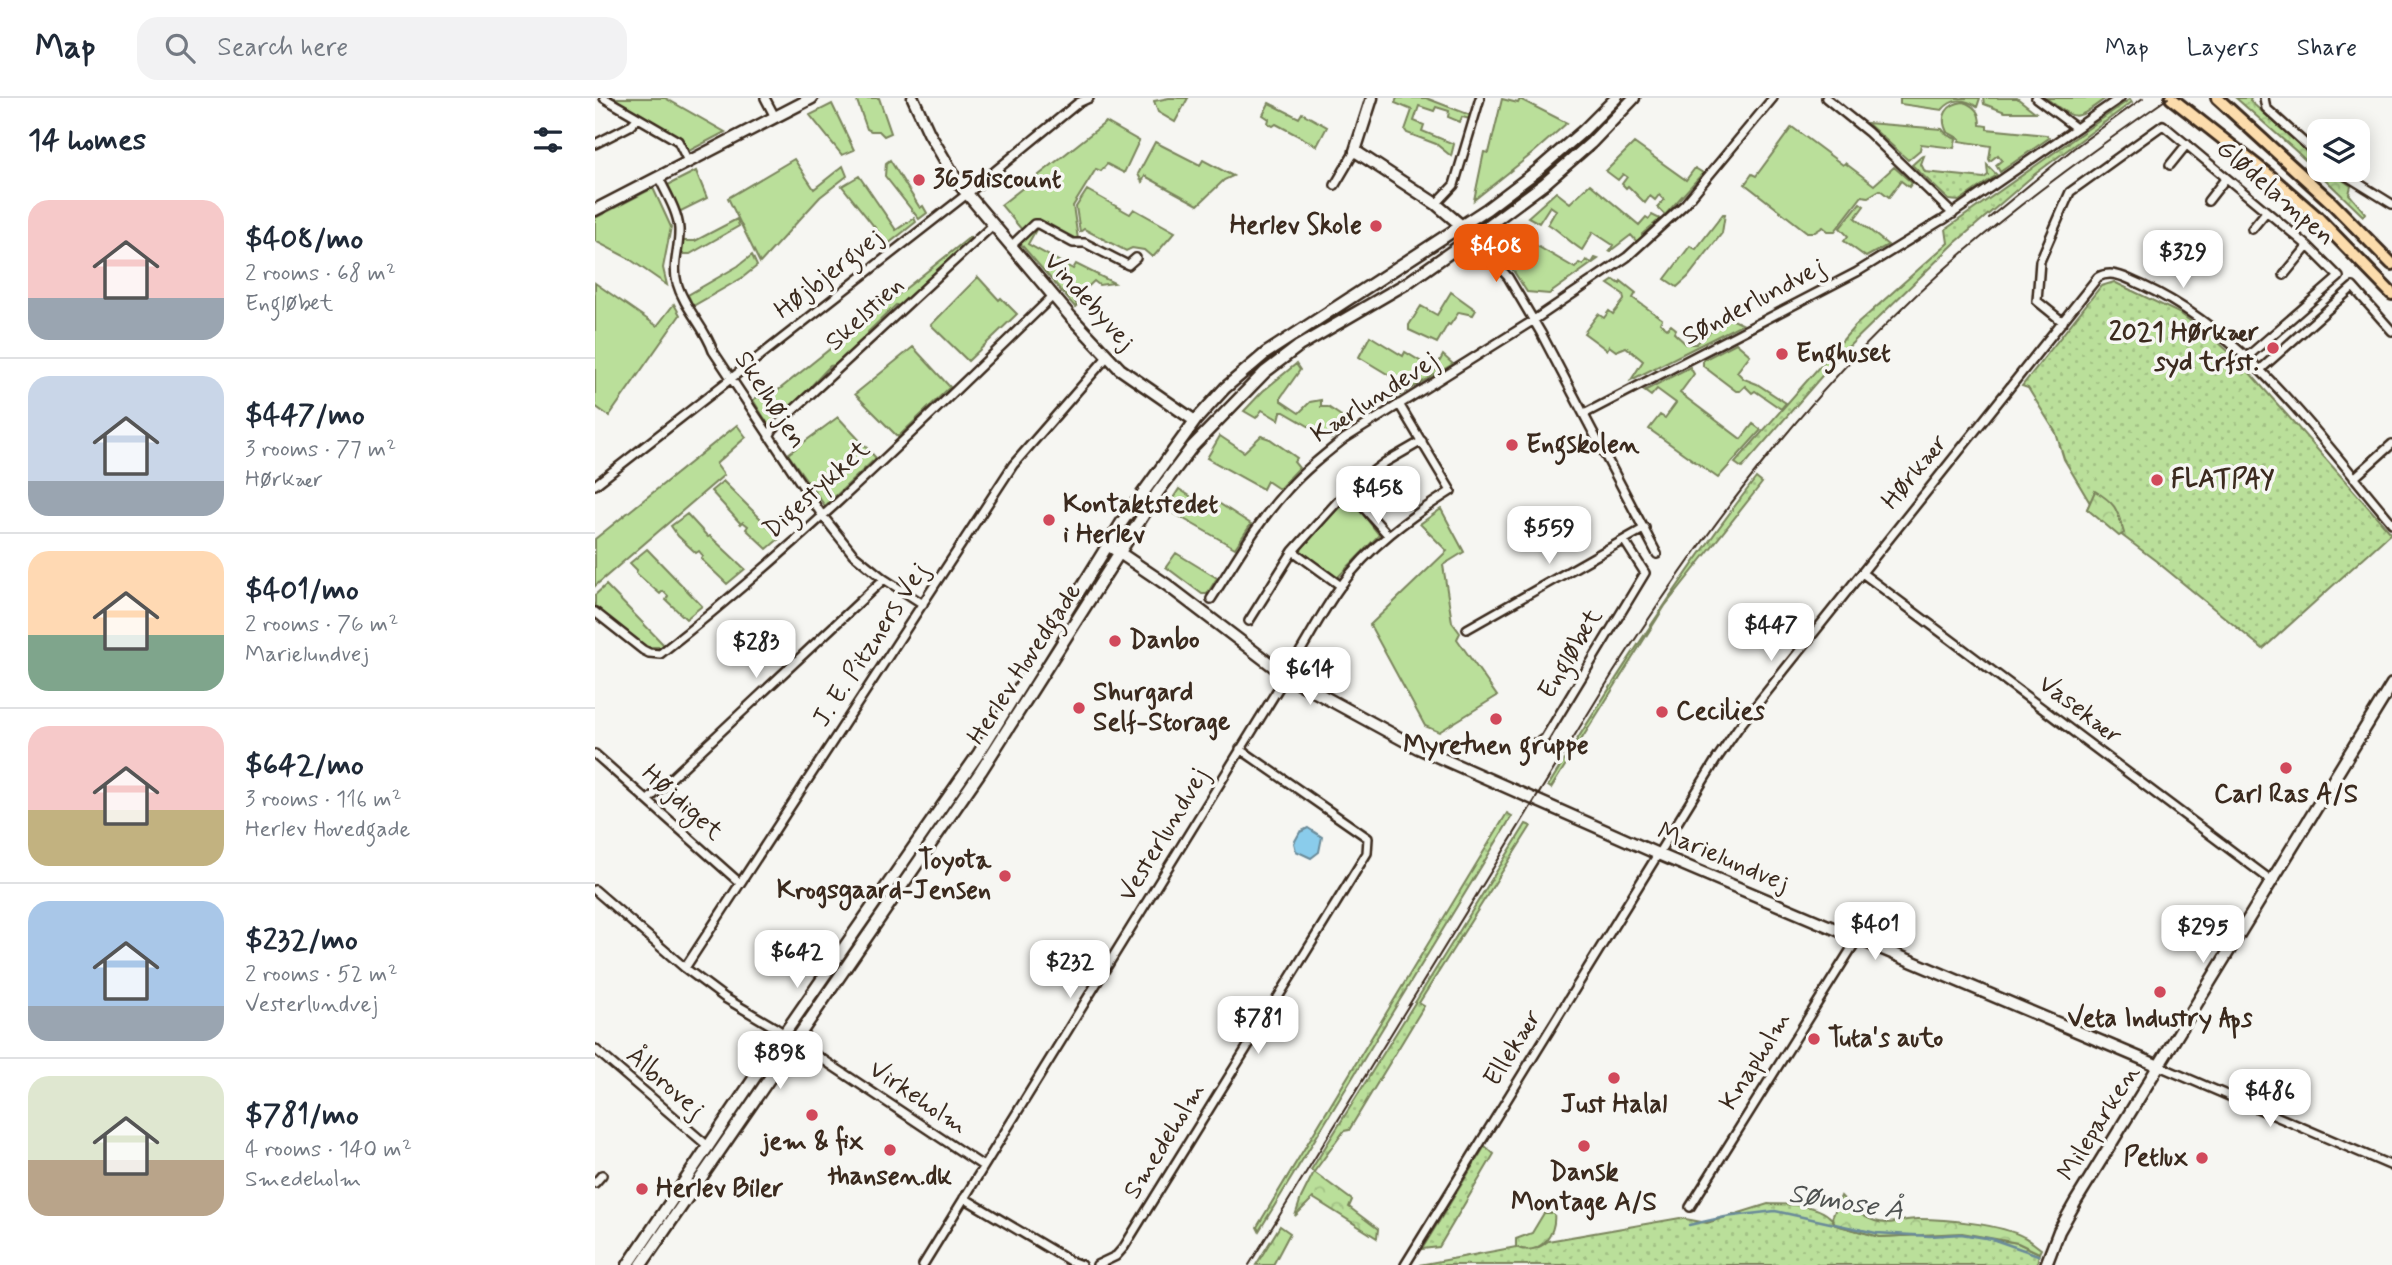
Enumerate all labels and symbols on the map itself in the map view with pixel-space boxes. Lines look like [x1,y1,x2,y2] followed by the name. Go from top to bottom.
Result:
[2209,132,2341,254] street label: Glødelampen
[933,163,1062,197] place label: 365discount
[911,172,927,188] marker: 365discount
[1230,209,1362,243] place label: Herlev Skole
[1368,218,1384,234] marker: Herlev Skole
[767,221,892,330] street label: Højbjergvej
[1455,225,1537,284] pin: $408
[2142,230,2224,290] pin: $329
[1036,245,1142,359] street label: Vindebyvej
[1676,250,1832,354] street label: Sønderlundvej
[818,269,912,359] street label: Skelstien
[2109,316,2259,380] place label: 2021 Hørkær syd trfst.
[1796,337,1891,374] place label: Enghuset
[2265,340,2281,356] marker: 2021 Hørkær syd trfst.
[1305,344,1445,452] street label: Kærlundevej
[726,345,814,455] street label: Skelhøjen
[1774,346,1790,362] marker: Enghuset
[1874,427,1956,517] street label: Hørkær
[1526,428,1640,465] place label: Engskolen
[756,433,880,549] street label: Digestykket
[1504,437,1520,453] marker: Engskolen
[2171,463,2275,497] place label: FLATPAY
[1337,466,1419,526] pin: $458
[2149,472,2165,488] marker: FLATPAY
[1063,488,1219,552] place label: Kontaktstedet i Herlev
[1508,506,1590,566] pin: $559
[1041,512,1057,528] marker: Kontaktstedet i Herlev
[805,556,937,734] street label: J. E. Pitzners Vej
[960,576,1093,753] street label: Herlev Hovedgade
[1531,602,1614,707] street label: Engløbet
[1730,603,1812,663] pin: $447
[715,620,797,680] pin: $283
[1129,624,1200,658] place label: Danbo
[1107,633,1123,649] marker: Danbo
[1269,648,1351,707] pin: $614
[2031,667,2129,753] street label: Vasekær
[1093,676,1230,741] place label: Shurgard Self-Storage
[1676,695,1765,729] place label: Cecilies
[1071,700,1087,716] marker: Shurgard Self-Storage
[1654,704,1670,720] marker: Cecilies
[1488,711,1504,727] marker: Myretuen gruppe
[1403,729,1589,766] place label: Myretuen gruppe
[633,757,730,850] street label: Højdiget
[2278,760,2294,776] marker: Carl Ras A/S
[1111,762,1217,908] street label: Vesterlundvej
[2214,778,2358,812] place label: Carl Ras A/S
[1652,815,1794,901] street label: Marielundvej
[777,844,992,911] place label: Toyota Krogsgaard-Jensen
[997,868,1013,884] marker: Toyota Krogsgaard-Jensen
[1834,902,1916,962] pin: $401
[2162,906,2244,965] pin: $295
[756,930,838,990] pin: $642
[1029,940,1111,1000] pin: $232
[2152,984,2168,1000] marker: Veta Industry Aps
[1217,996,1299,1056] pin: $781
[2068,1002,2253,1039] place label: Veta Industry Aps
[1476,1003,1550,1093] street label: Ellekær
[1712,1005,1800,1117] street label: Knapholm
[1828,1022,1943,1056] place label: Tuta's auto
[1806,1031,1822,1047] marker: Tuta's auto
[739,1032,821,1091] pin: $898
[618,1039,712,1127] street label: Ålbrovej
[862,1053,974,1143] street label: Virkeholm
[2050,1058,2148,1188] street label: Mileparken
[1606,1070,1622,1086] marker: Just Halal
[2229,1070,2311,1129] pin: $486
[1116,1076,1214,1206] street label: Smedeholm
[1561,1088,1667,1122] place label: Just Halal
[804,1107,820,1123] marker: jem & fix
[759,1125,865,1159] place label: jem & fix
[1576,1138,1592,1154] marker: Dansk Montage A/S
[2124,1141,2189,1175] place label: Petlux
[882,1142,898,1158] marker: thansen.dk
[2194,1150,2210,1166] marker: Petlux
[1511,1156,1657,1221] place label: Dansk Montage A/S
[827,1160,952,1194] place label: thansen.dk
[656,1172,784,1206] place label: Herlev Biler
[1786,1176,1906,1230] water label: Sømose Å
[634,1181,650,1197] marker: Herlev Biler

